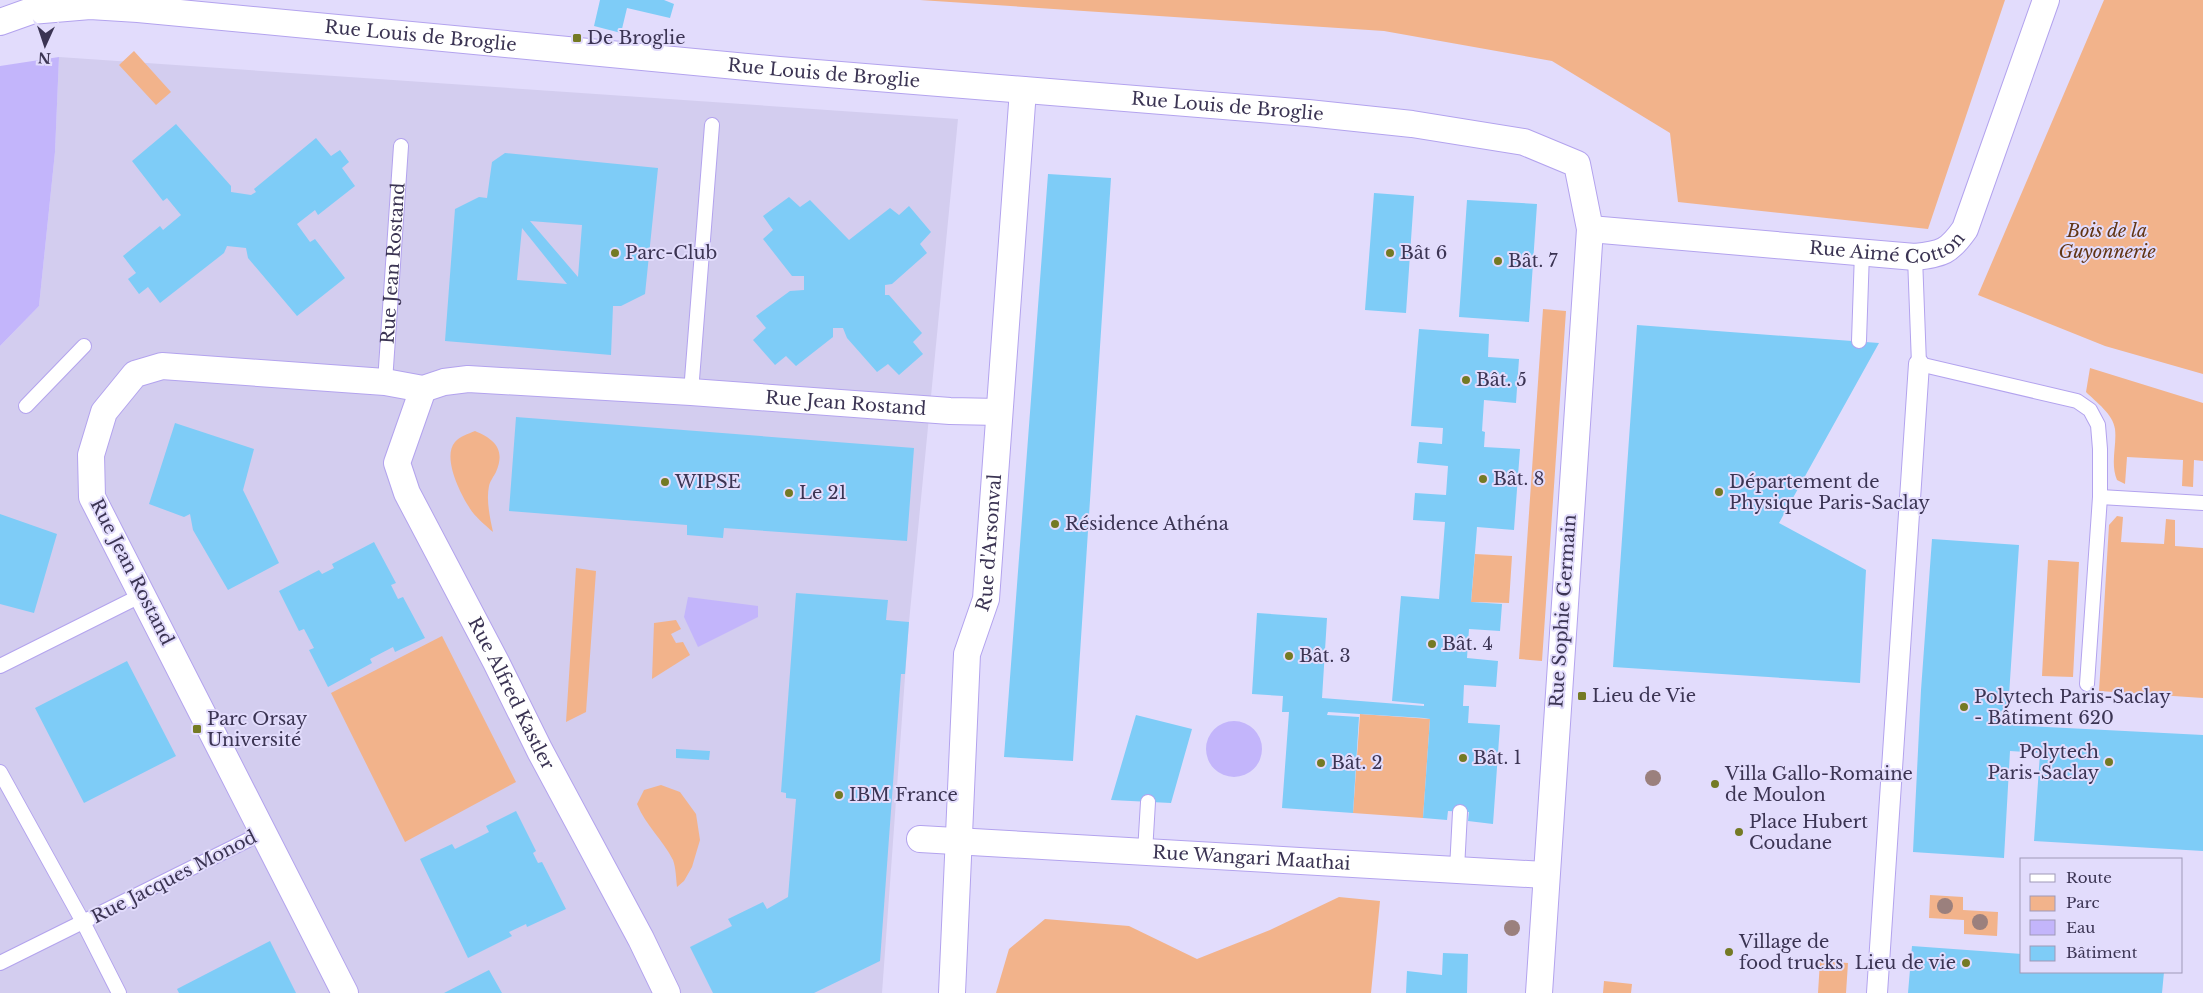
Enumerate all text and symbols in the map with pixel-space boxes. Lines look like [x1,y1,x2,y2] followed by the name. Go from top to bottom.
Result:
[323,16,518,56] street label: Rue Louis de Broglie
[20,20,70,70] north arrow
[587,27,685,49] place label: De Broglie
[571,32,583,44] marker: De Broglie
[37,49,51,67] text: N
[727,54,921,92] street label: Rue Louis de Broglie
[1130,88,1325,126] street label: Rue Louis de Broglie
[377,182,409,345] street label: Rue Jean Rostand
[2058,220,2156,263] park label: Bois de la Guyonnerie
[1808,227,1970,268] street label: Rue Aimé Cotton
[625,242,717,264] place label: Parc-Club
[1400,242,1447,264] place label: Bât 6
[609,247,621,259] marker: Parc-Club
[1384,247,1396,259] marker: Bât 6
[1508,250,1559,272] place label: Bât. 7
[1492,255,1504,267] marker: Bât. 7
[1476,369,1527,391] place label: Bât. 5
[1460,374,1472,386] marker: Bât. 5
[764,386,927,420] street label: Rue Jean Rostand
[1493,468,1544,490] place label: Bât. 8
[674,471,741,493] place label: WIPSE
[1729,471,1930,514] place label: Département de Physique Paris-Saclay
[972,473,1006,614] street label: Rue d'Arsonval
[1477,473,1489,485] marker: Bât. 8
[659,476,671,488] marker: WIPSE
[799,482,847,504] place label: Le 21
[1713,486,1725,498] marker: Département de Physique Paris-Saclay
[783,487,795,499] marker: Le 21
[86,495,178,649] street label: Rue Jean Rostand
[1065,513,1229,535] place label: Résidence Athéna
[1545,514,1581,708] street label: Rue Sophie Germain
[1049,518,1061,530] marker: Résidence Athéna
[463,613,559,774] street label: Rue Alfred Kastler
[1442,633,1493,655] place label: Bât. 4
[1426,638,1438,650] marker: Bât. 4
[1299,645,1351,667] place label: Bât. 3
[1283,650,1295,662] marker: Bât. 3
[1592,685,1696,707] place label: Lieu de Vie
[1974,686,2171,729] place label: Polytech Paris-Saclay - Bâtiment 620
[1576,690,1588,702] marker: Lieu de Vie
[1958,701,1970,713] marker: Polytech Paris-Saclay - Bâtiment 620
[207,708,308,751] place label: Parc Orsay Université
[191,723,203,735] marker: Parc Orsay Université
[1987,741,2099,784] place label: Polytech Paris-Saclay
[1473,747,1522,769] place label: Bât. 1
[1331,752,1383,774] place label: Bât. 2
[1457,752,1469,764] marker: Bât. 1
[2103,756,2115,768] marker: Polytech Paris-Saclay
[1315,757,1327,769] marker: Bât. 2
[1724,763,1913,806] place label: Villa Gallo-Romaine de Moulon
[1709,778,1721,790] marker: Villa Gallo-Romaine de Moulon
[849,784,958,806] place label: IBM France
[833,789,845,801] marker: IBM France
[1749,811,1868,854] place label: Place Hubert Coudane
[88,826,260,928] street label: Rue Jacques Monod
[1733,826,1745,838] marker: Place Hubert Coudane
[1152,841,1351,875] street label: Rue Wangari Maathai
[2020,858,2183,973] legend
[2066,868,2112,887] text: Route
[2066,893,2099,912] text: Parc
[2066,918,2095,937] text: Eau
[1738,931,1843,974] place label: Village de food trucks
[2066,943,2138,962] text: Bâtiment
[1723,946,1735,958] marker: Village de food trucks
[1855,952,1956,974] place label: Lieu de vie
[1960,957,1972,969] marker: Lieu de vie

